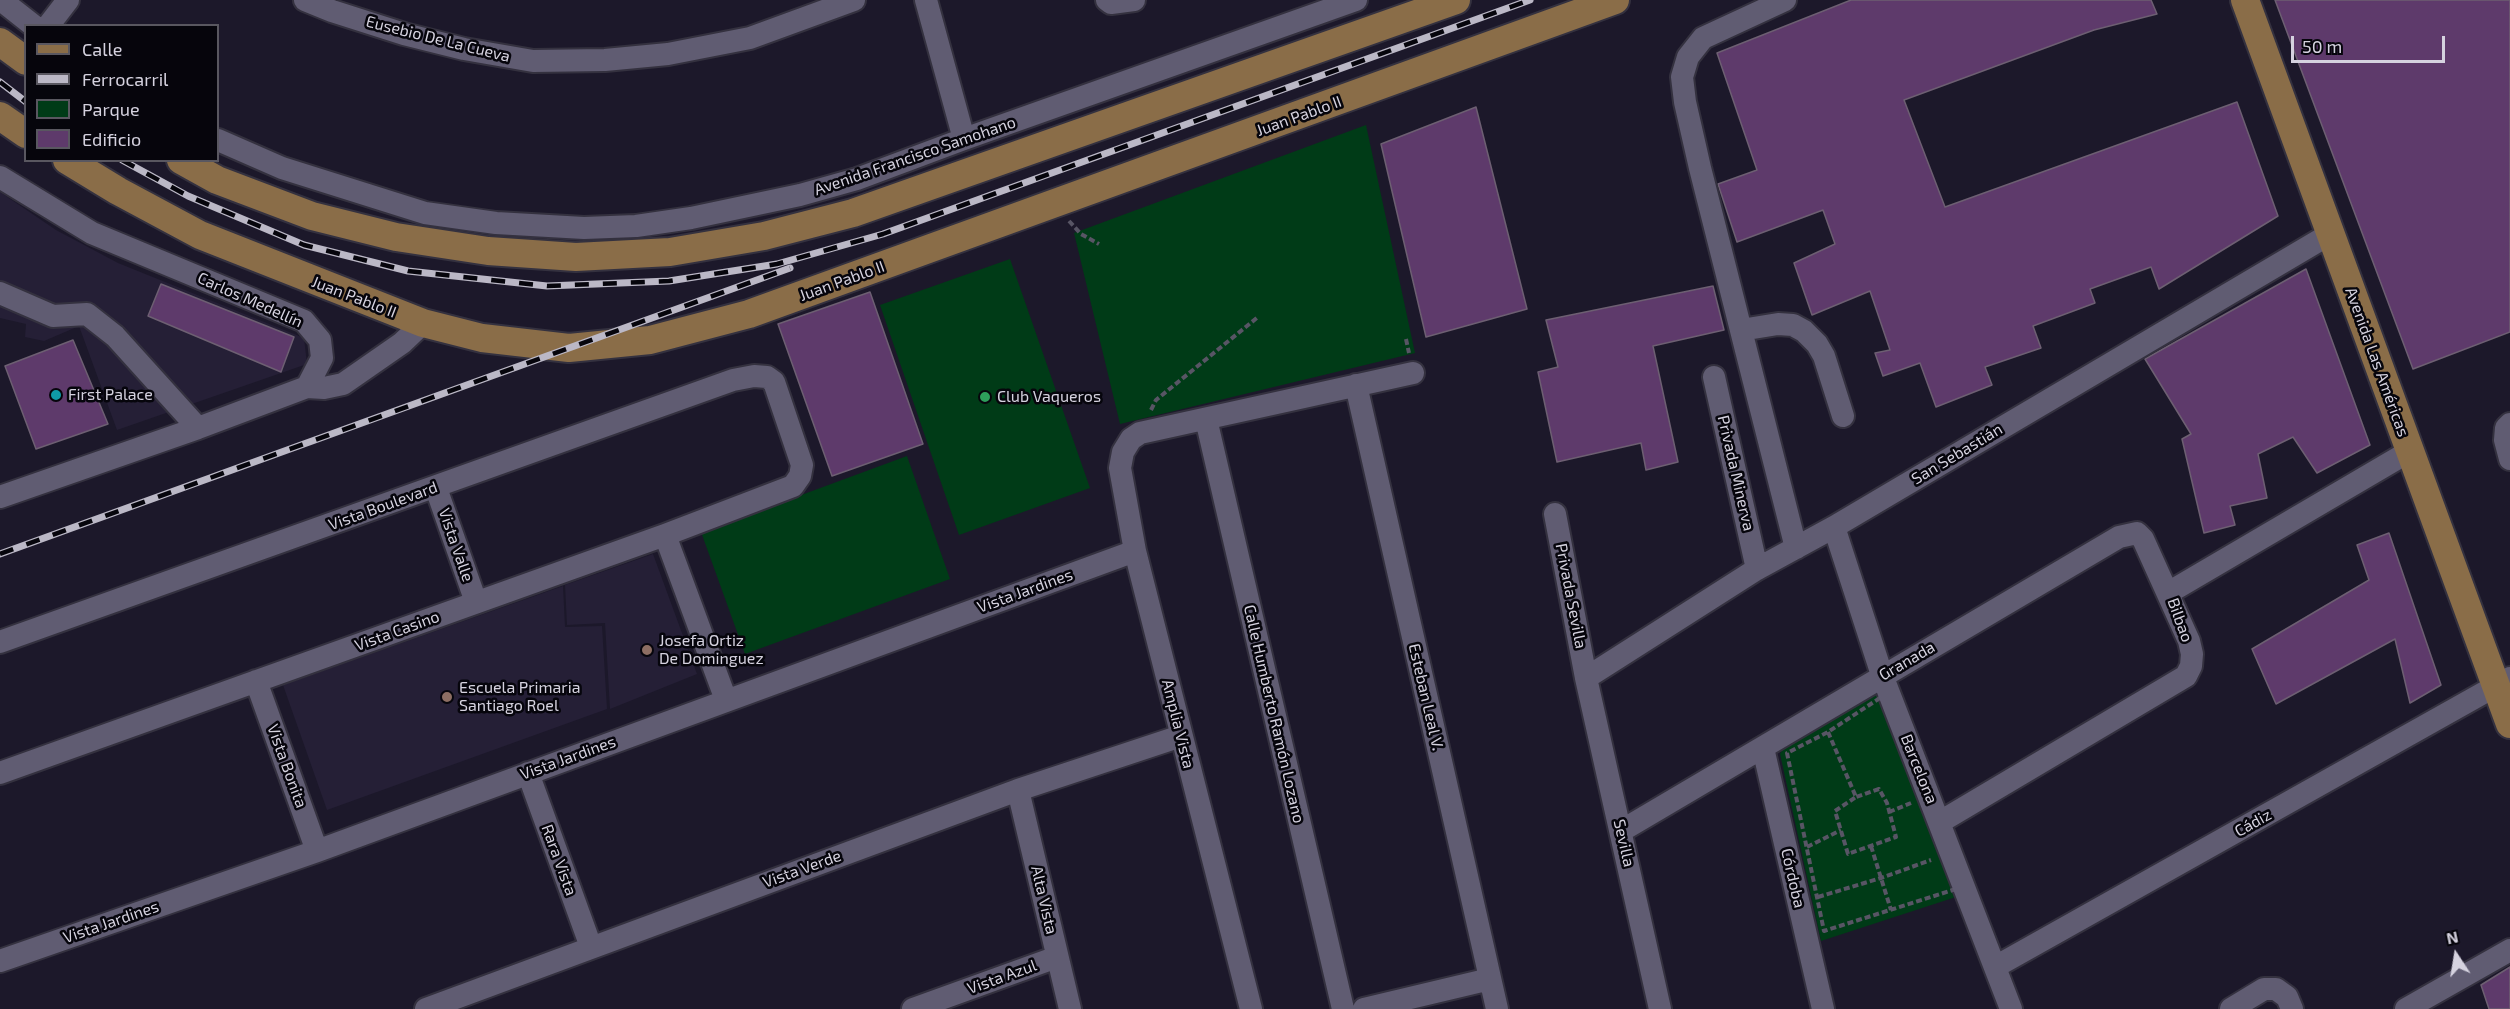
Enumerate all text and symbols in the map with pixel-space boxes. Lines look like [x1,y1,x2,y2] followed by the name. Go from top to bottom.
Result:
[364,12,512,66] street label: Eusebio De La Cueva
[24,24,219,162] legend
[2294,24,2448,62] scale bar
[2302,35,2342,57] text: 50 m
[82,38,123,60] text: Calle
[82,68,168,90] text: Ferrocarril
[1254,92,1344,140] street label: Juan Pablo II
[82,98,140,120] text: Parque
[812,112,1018,200] street label: Avenida Francisco Samohano
[82,128,141,150] text: Edificio
[797,257,887,305] street label: Juan Pablo II
[194,268,306,332] street label: Carlos Medellín
[309,272,399,322] street label: Juan Pablo II
[2341,285,2413,439] street label: Avenida Las Américas
[68,385,153,405] place label: First Palace
[997,387,1101,407] place label: Club Vaqueros
[49,388,63,402] marker: First Palace
[978,390,992,404] marker: Club Vaqueros
[1713,413,1759,533] street label: Privada Minerva
[1908,419,2006,489] street label: San Sebastián
[326,477,440,535] street label: Vista Boulevard
[434,506,478,584] street label: Vista Valle
[1551,542,1591,650] street label: Privada Sevilla
[975,565,1075,617] street label: Vista Jardines
[2163,595,2197,645] street label: Bilbao
[1240,603,1308,825] street label: Calle Humberto Ramón Lozano
[352,607,442,655] street label: Vista Casino
[659,631,764,669] place label: Josefa Ortiz De Dominguez
[1876,637,1938,685] street label: Granada
[1404,642,1448,752] street label: Esteban Leal V.
[640,643,654,657] marker: Josefa Ortiz De Dominguez
[459,678,581,716] place label: Escuela Primaria Santiago Roel
[1158,678,1198,770] street label: Amplia Vista
[440,690,454,704] marker: Escuela Primaria Santiago Roel
[263,722,311,810] street label: Vista Bonita
[518,732,618,784] street label: Vista Jardines
[1896,732,1942,806] street label: Barcelona
[2231,805,2275,841] street label: Cádiz
[1609,817,1639,869] street label: Sevilla
[537,822,581,898] street label: Rara Vista
[760,846,844,892] street label: Vista Verde
[1777,846,1809,910] street label: Córdoba
[1027,864,1061,936] street label: Alta Vista
[61,897,161,947] street label: Vista Jardines
[2426,925,2486,985] north arrow
[2445,926,2460,947] text: N
[965,956,1039,998] street label: Vista Azul

